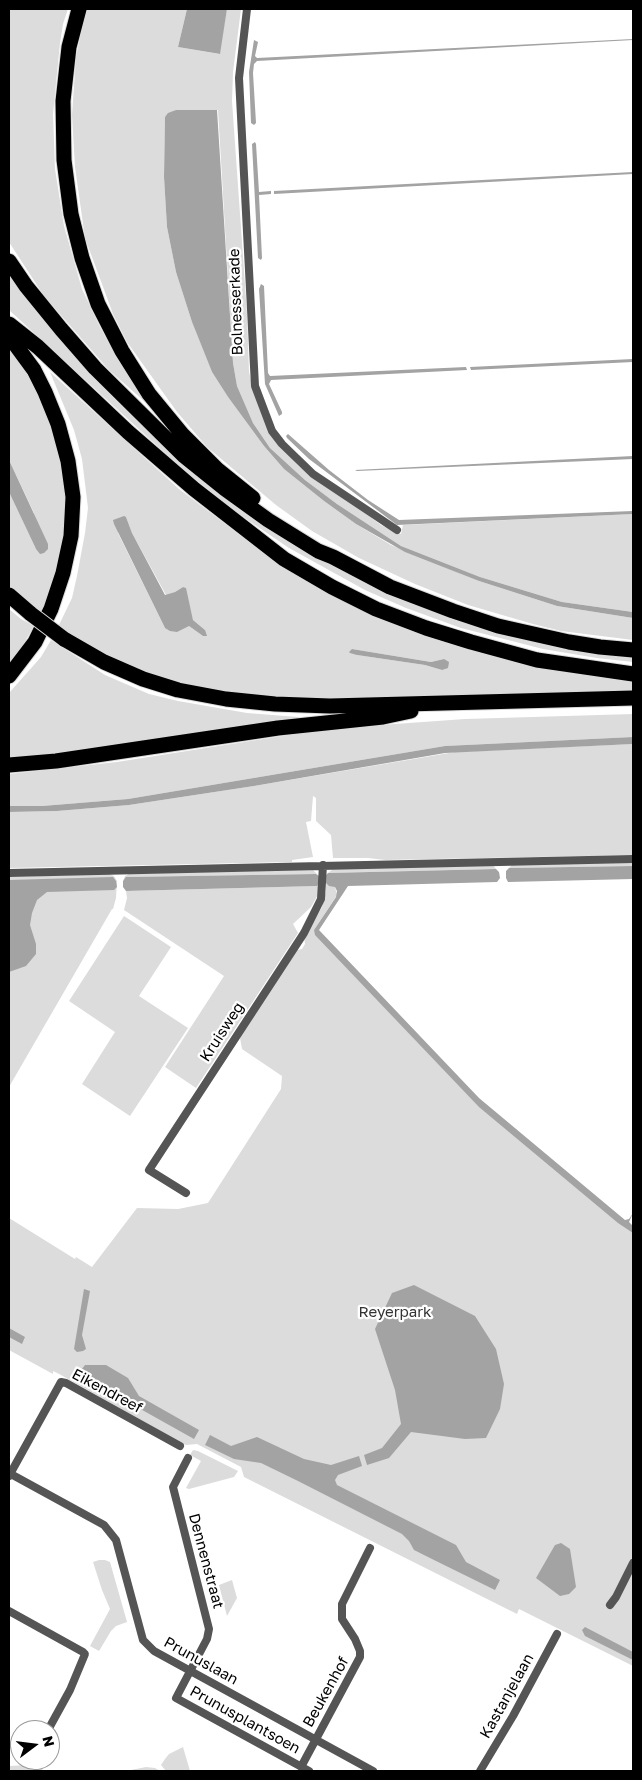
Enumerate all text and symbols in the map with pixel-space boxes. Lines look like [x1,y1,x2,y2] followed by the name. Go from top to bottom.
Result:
[225,248,247,356] street label: Bolnesserkade
[196,999,248,1065] street label: Kruisweg
[358,1303,432,1321] park label: Reyerpark
[69,1365,145,1417] street label: Eikendreef
[185,1511,227,1611] street label: Dennenstraat
[161,1633,241,1689] street label: Prunuslaan
[476,1651,538,1741] street label: Kastanjelaan
[299,1654,353,1730] street label: Beukenhof
[187,1682,303,1758] street label: Prunusplantsoen
[10,1720,60,1770] north arrow
[39,1734,59,1749] text: N

